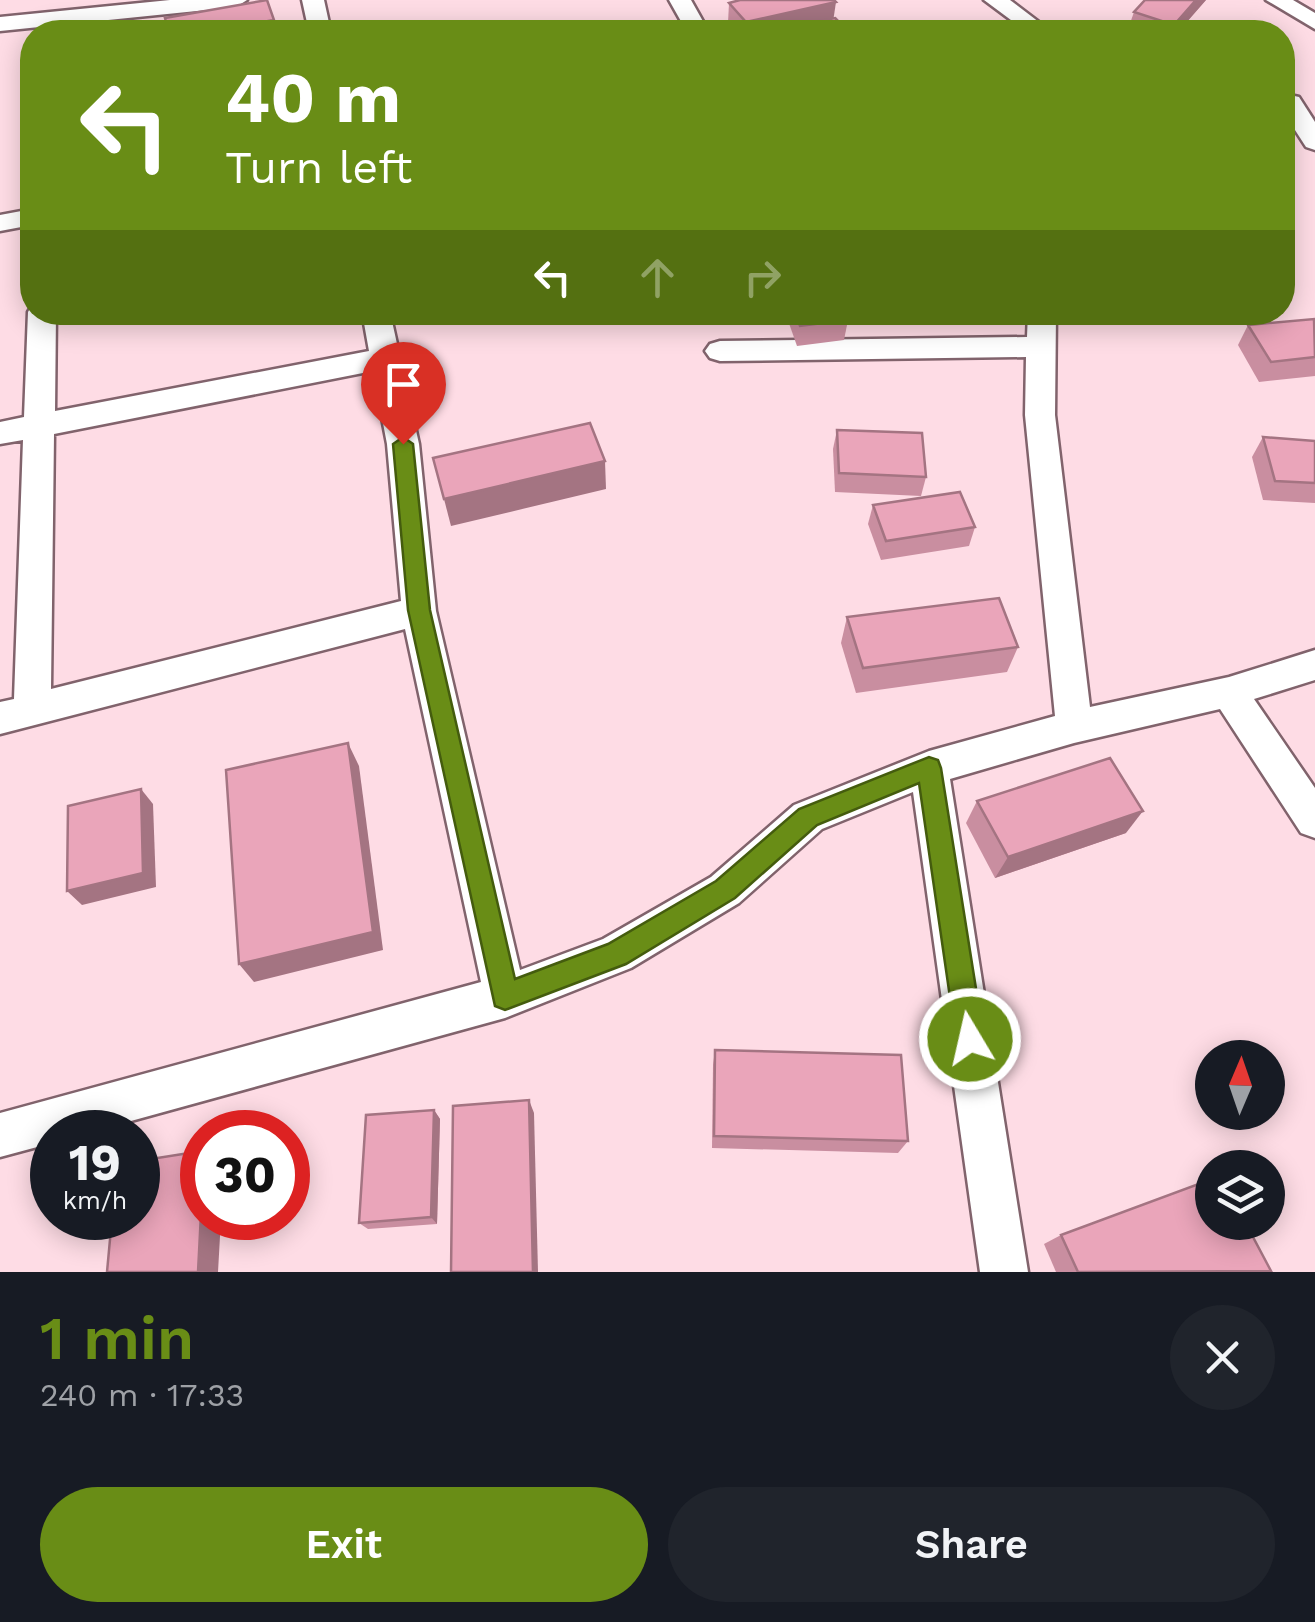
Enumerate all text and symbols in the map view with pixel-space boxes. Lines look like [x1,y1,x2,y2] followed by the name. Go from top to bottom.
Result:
[225,57,401,139] text: 40 m
[60,60,190,190] icon: left
[225,141,412,194] text: Turn left
[525,250,580,305] icon: left
[630,250,685,305] icon: ahead
[735,250,790,305] icon: right
[361,342,446,445] pin
[376,357,431,412] icon: arrive
[918,987,1022,1091] position arrow
[1195,1040,1285,1130] north arrow
[1195,1040,1285,1240] map controls
[180,1110,310,1240] speed limit sign: 30
[69,1133,121,1192] text: 19
[1195,1150,1285,1240] button: layers
[63,1186,127,1215] text: km/h
[40,1303,194,1374] text: 1 min
[1170,1305,1275,1410] button: close
[40,1376,244,1414] text: 240 m · 17:33
[40,1487,648,1602] button: Exit
[668,1487,1275,1602] button: Share

